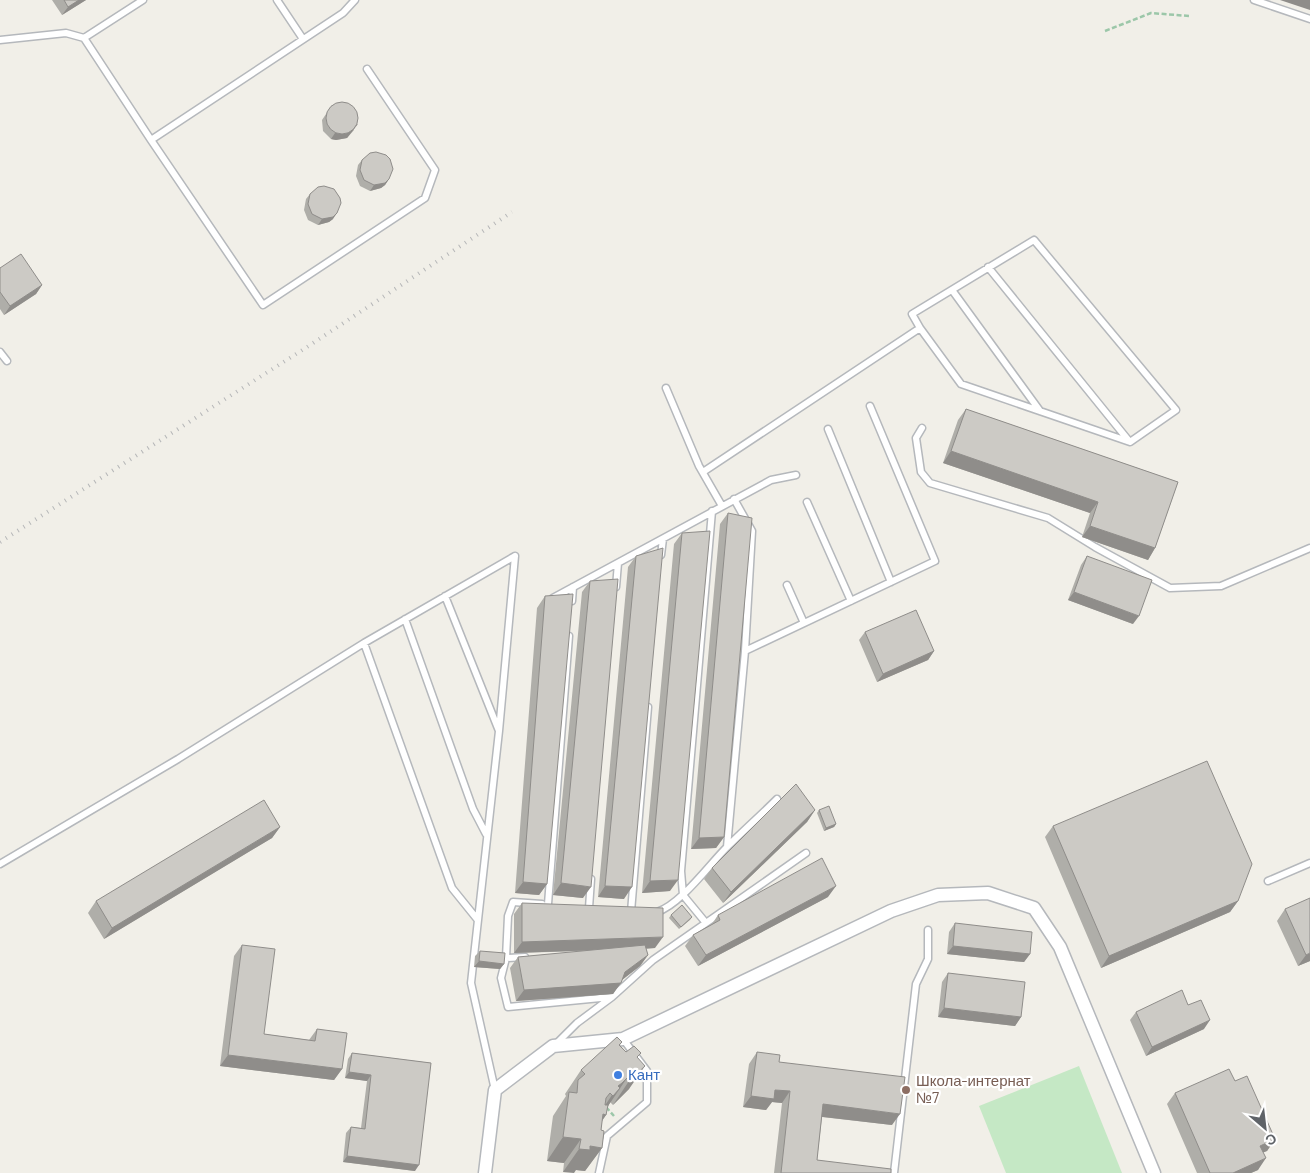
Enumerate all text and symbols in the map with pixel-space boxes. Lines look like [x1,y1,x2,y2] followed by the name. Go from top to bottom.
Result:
[628,1065,660,1083] place label: Кант
[612,1069,624,1081] marker: Кант
[916,1071,1031,1106] place label: Школа-интернат №7
[900,1084,912,1096] marker: Школа-интернат №7
[1240,1103,1290,1153] north arrow
[1263,1130,1280,1150] text: С

